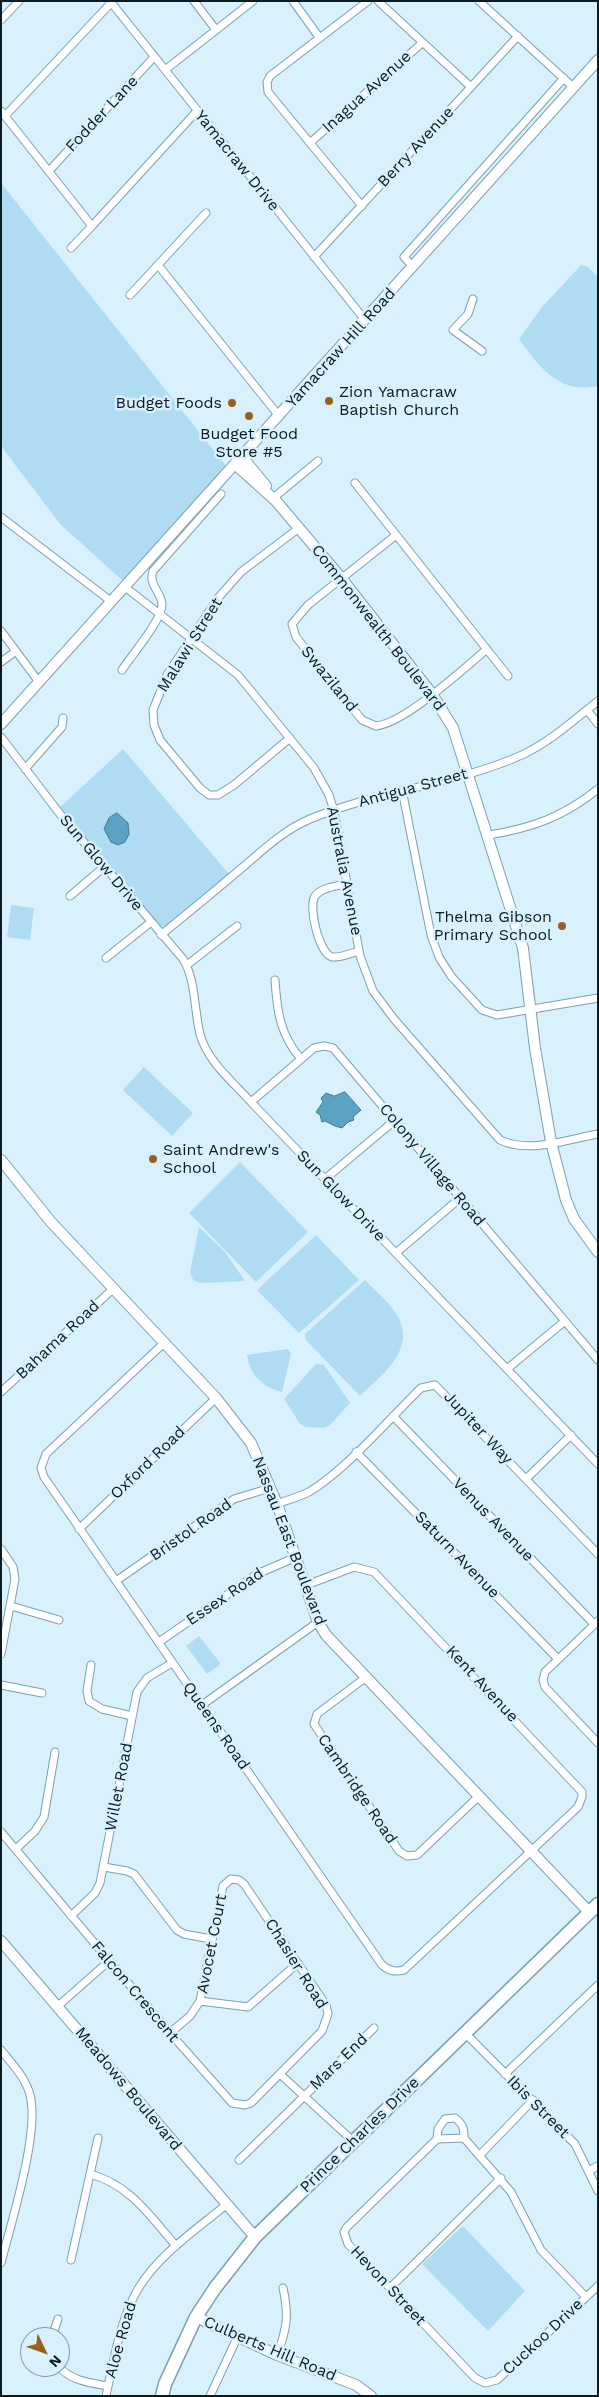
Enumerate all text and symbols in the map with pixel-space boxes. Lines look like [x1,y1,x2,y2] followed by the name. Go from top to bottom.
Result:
[319,47,415,137] street label: Inagua Avenue
[62,72,142,156] street label: Fodder Lane
[374,103,458,191] street label: Berry Avenue
[191,107,283,215] street label: Yamacraw Drive
[282,284,400,412] street label: Yamacraw Hill Road
[339,382,459,420] place label: Zion Yamacraw Baptish Church
[115,393,222,413] place label: Budget Foods
[323,395,335,407] marker: Zion Yamacraw Baptish Church
[226,397,238,409] marker: Budget Foods
[243,410,255,422] marker: Budget Food Store #5
[200,424,298,462] place label: Budget Food Store #5
[307,541,449,715] street label: Commonwealth Boulevard
[153,594,227,696] street label: Malawi Street
[297,642,361,716] street label: Swaziland
[356,764,470,812] street label: Antigua Street
[322,805,366,937] street label: Australia Avenue
[55,811,147,915] street label: Sun Glow Drive
[434,907,552,945] place label: Thelma Gibson Primary School
[556,920,568,932] marker: Thelma Gibson Primary School
[375,1100,489,1230] street label: Colony Village Road
[163,1140,280,1178] place label: Saint Andrew's School
[292,1146,390,1246] street label: Sun Glow Drive
[147,1153,159,1165] marker: Saint Andrew's School
[12,1296,104,1384] street label: Bahama Road
[439,1388,517,1468] street label: Jupiter Way
[107,1423,189,1503] street label: Oxford Road
[248,1454,330,1628] street label: Nassau East Boulevard
[448,1474,538,1566] street label: Venus Avenue
[146,1495,236,1565] street label: Bristol Road
[411,1507,503,1603] street label: Saturn Avenue
[183,1564,267,1630] street label: Essex Road
[442,1642,522,1726] street label: Kent Avenue
[179,1678,253,1774] street label: Queens Road
[313,1730,401,1848] street label: Cambridge Road
[101,1741,137,1833] street label: Willet Road
[193,1892,231,1996] street label: Avocet Court
[261,1915,331,2013] street label: Chasier Road
[87,1937,183,2047] street label: Falcon Crescent
[71,2023,185,2155] street label: Meadows Boulevard
[306,2030,372,2094] street label: Mars End
[503,2072,573,2142] street label: Ibis Street
[296,2073,424,2197] street label: Prince Charles Drive
[346,2242,430,2330] street label: Hevon Street
[499,2295,587,2379] street label: Cuckoo Drive
[101,2299,141,2381] street label: Aloe Road
[201,2312,339,2386] street label: Culberts Hill Road
[20,2327,70,2377] north arrow
[46,2352,65,2371] text: N

